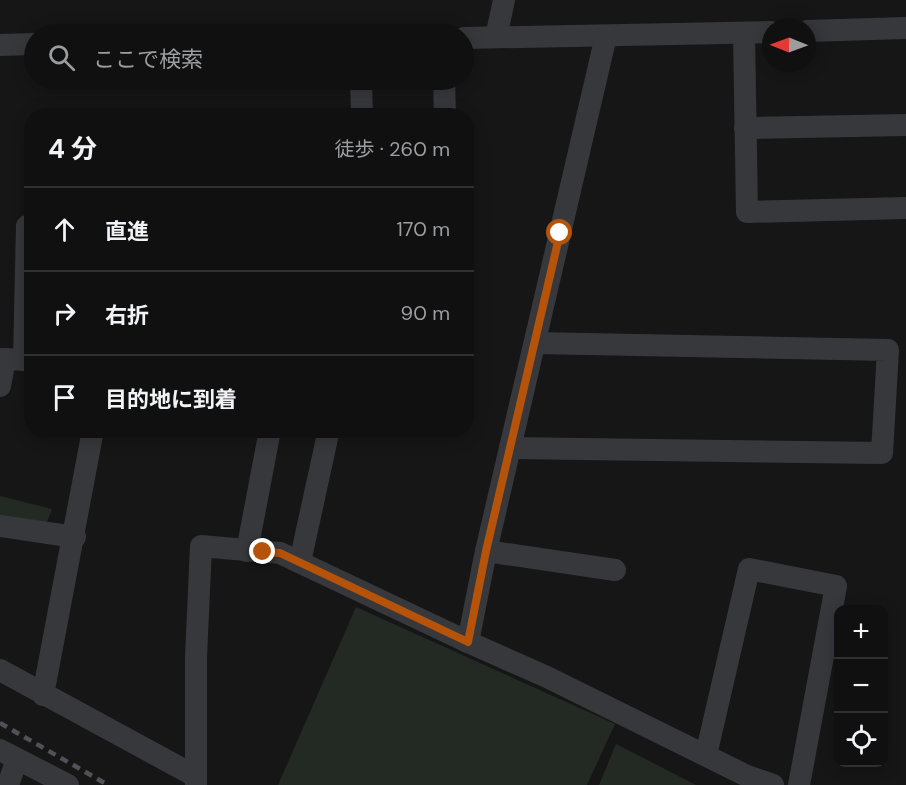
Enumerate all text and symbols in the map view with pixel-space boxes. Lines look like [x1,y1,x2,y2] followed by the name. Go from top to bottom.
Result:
[762,18,816,72] north arrow
[24,24,474,90] search box
[45,41,78,74] icon: search
[93,45,203,74] text: ここで検索
[48,132,97,166] text: 4 分
[335,136,450,162] text: 徒歩 · 260 m
[48,213,81,246] icon: ahead
[397,216,450,242] text: 170 m
[105,217,149,246] text: 直進
[546,219,572,245] route start
[48,297,81,330] icon: right
[401,300,450,326] text: 90 m
[105,301,149,330] text: 右折
[48,381,81,414] icon: arrive
[105,385,237,414] text: 目的地に到着
[249,538,275,564] route end
[834,605,888,767] map controls
[834,605,888,659] button: +
[834,659,888,713] button: −
[834,713,888,767] button: locate

